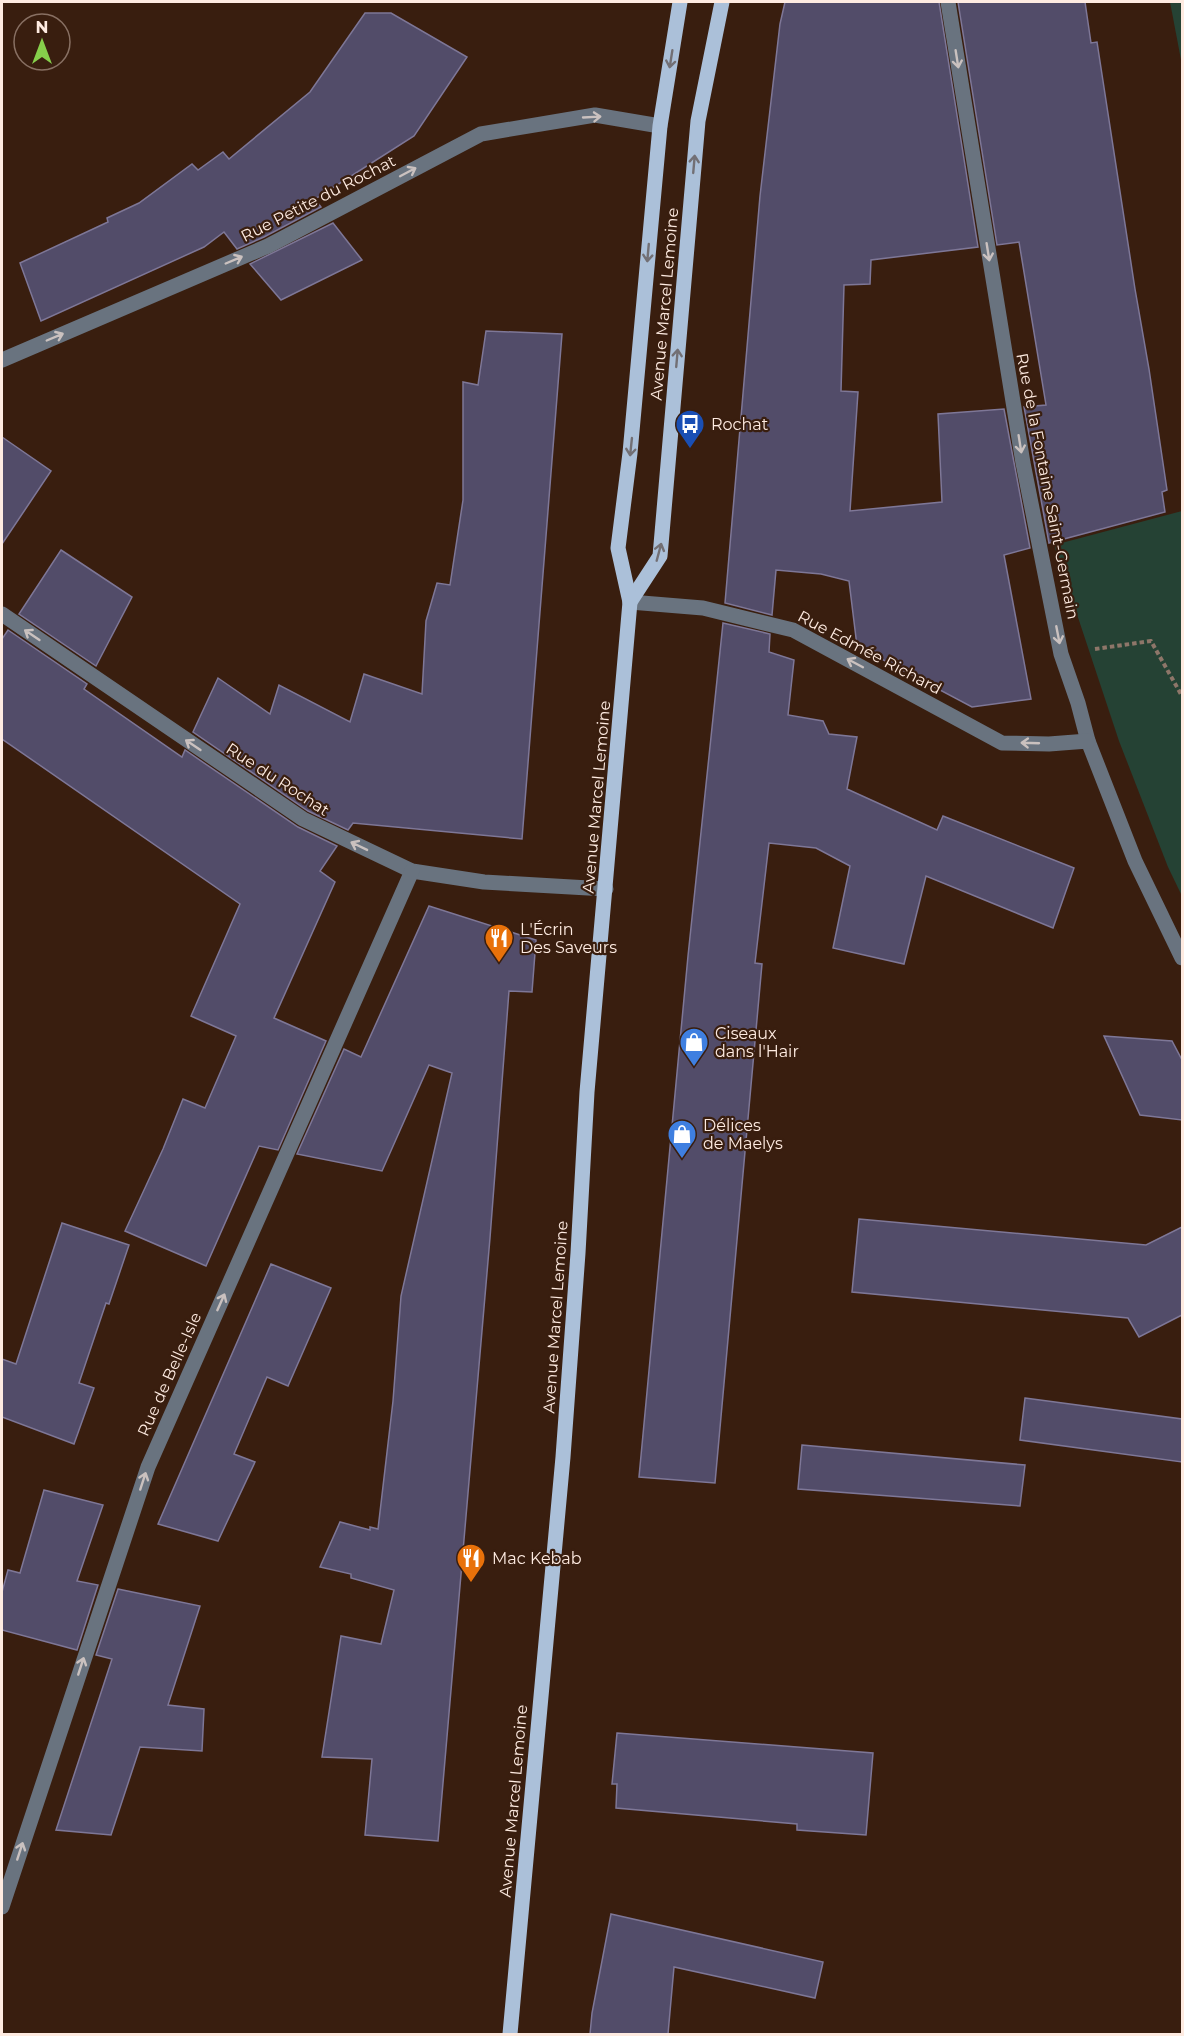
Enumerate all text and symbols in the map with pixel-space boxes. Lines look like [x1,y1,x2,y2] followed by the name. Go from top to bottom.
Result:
[12,12,72,72] north arrow
[36,18,48,37] text: N
[665,49,676,69] one-way arrow
[952,49,963,69] one-way arrow
[582,111,602,122] one-way arrow
[238,151,399,246] street label: Rue Petite du Rochat
[689,155,700,175] one-way arrow
[399,166,416,178] one-way arrow
[647,207,682,401] street label: Avenue Marcel Lemoine
[983,241,994,261] one-way arrow
[642,242,653,262] one-way arrow
[225,254,243,265] one-way arrow
[46,331,64,342] one-way arrow
[672,349,683,369] one-way arrow
[1012,351,1083,621] street label: Rue de la Fontaine Saint-Germain
[674,408,706,450] bus stop icon: Rochat
[711,415,769,434] place label: Rochat
[1014,434,1025,454] one-way arrow
[625,437,636,456] one-way arrow
[653,543,665,562] one-way arrow
[795,606,945,698] street label: Rue Edmée Richard
[1052,626,1064,645] one-way arrow
[24,629,41,641] one-way arrow
[847,657,864,669] one-way arrow
[579,700,614,894] street label: Avenue Marcel Lemoine
[1020,738,1040,749] one-way arrow
[186,739,202,751] one-way arrow
[223,739,333,820] street label: Rue du Rochat
[351,840,369,852] one-way arrow
[520,920,617,957] place label: L'Écrin Des Saveurs
[483,922,515,964] restaurant icon: L'Écrin Des Saveurs
[715,1024,799,1061] place label: Ciseaux dans l'Hair
[678,1026,710,1068] shop icon: Ciseaux dans l'Hair
[703,1116,783,1153] place label: Délices de Maelys
[666,1118,698,1160] shop icon: Délices de Maelys
[539,1220,572,1414] street label: Avenue Marcel Lemoine
[215,1294,227,1312] one-way arrow
[134,1309,205,1439] street label: Rue de Belle-Isle
[138,1472,149,1491] one-way arrow
[455,1542,487,1584] restaurant icon: Mac Kebab
[492,1549,582,1568] place label: Mac Kebab
[77,1657,88,1676] one-way arrow
[496,1704,531,1898] street label: Avenue Marcel Lemoine
[15,1842,26,1861] one-way arrow

